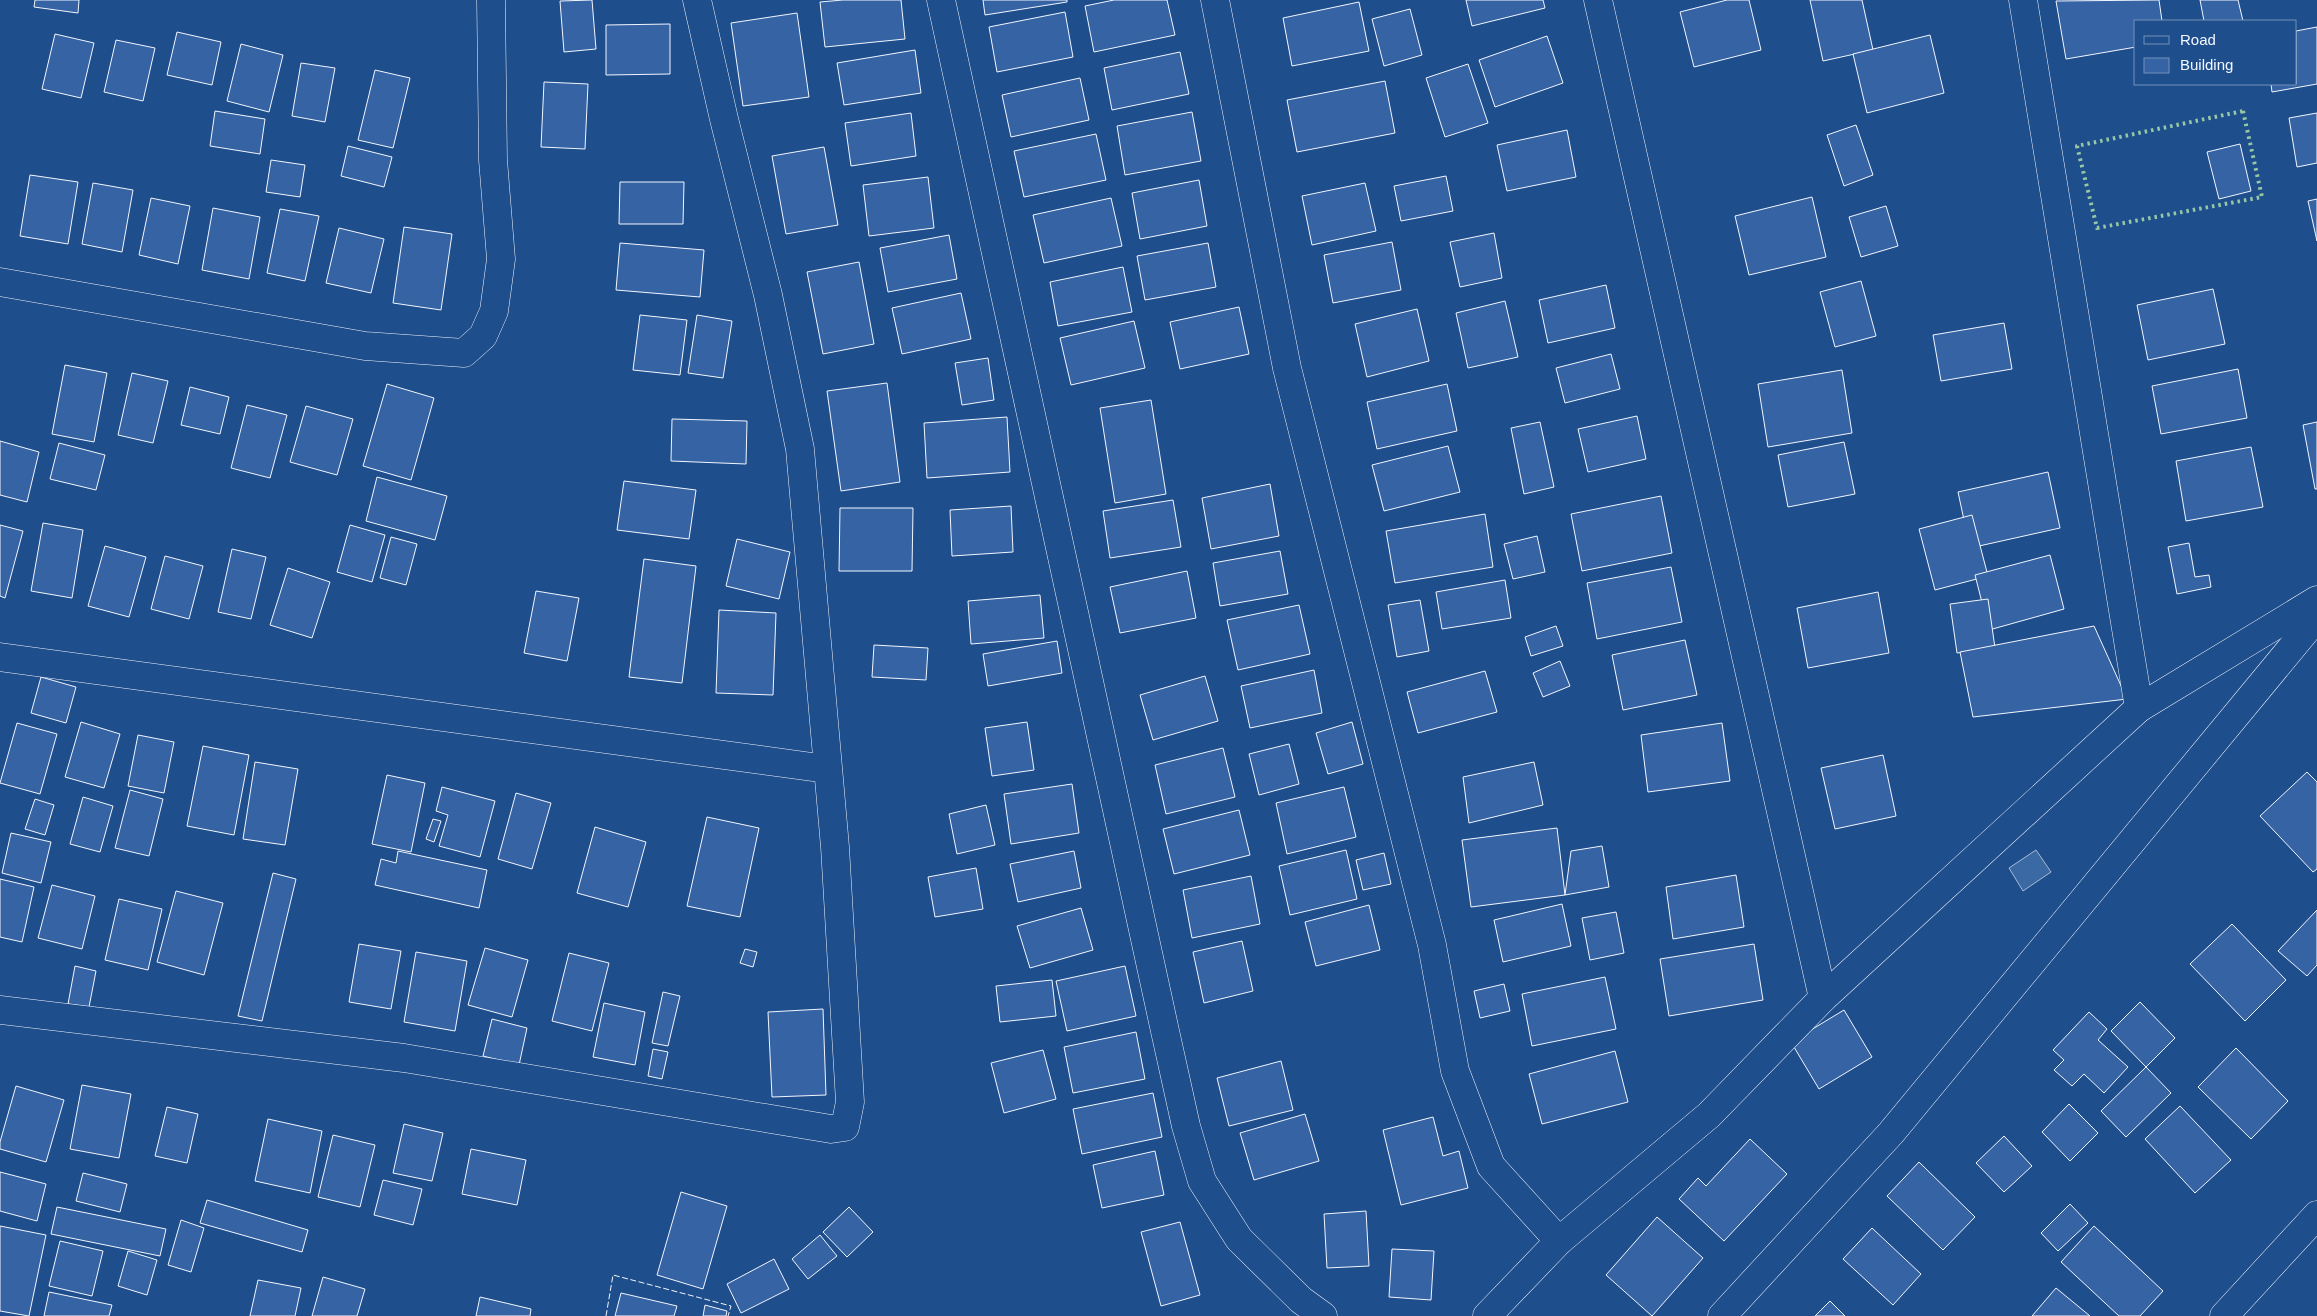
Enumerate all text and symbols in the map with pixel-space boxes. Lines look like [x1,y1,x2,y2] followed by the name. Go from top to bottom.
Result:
[2134,20,2297,85] legend
[2180,31,2216,48] text: Road
[2180,56,2233,73] text: Building

